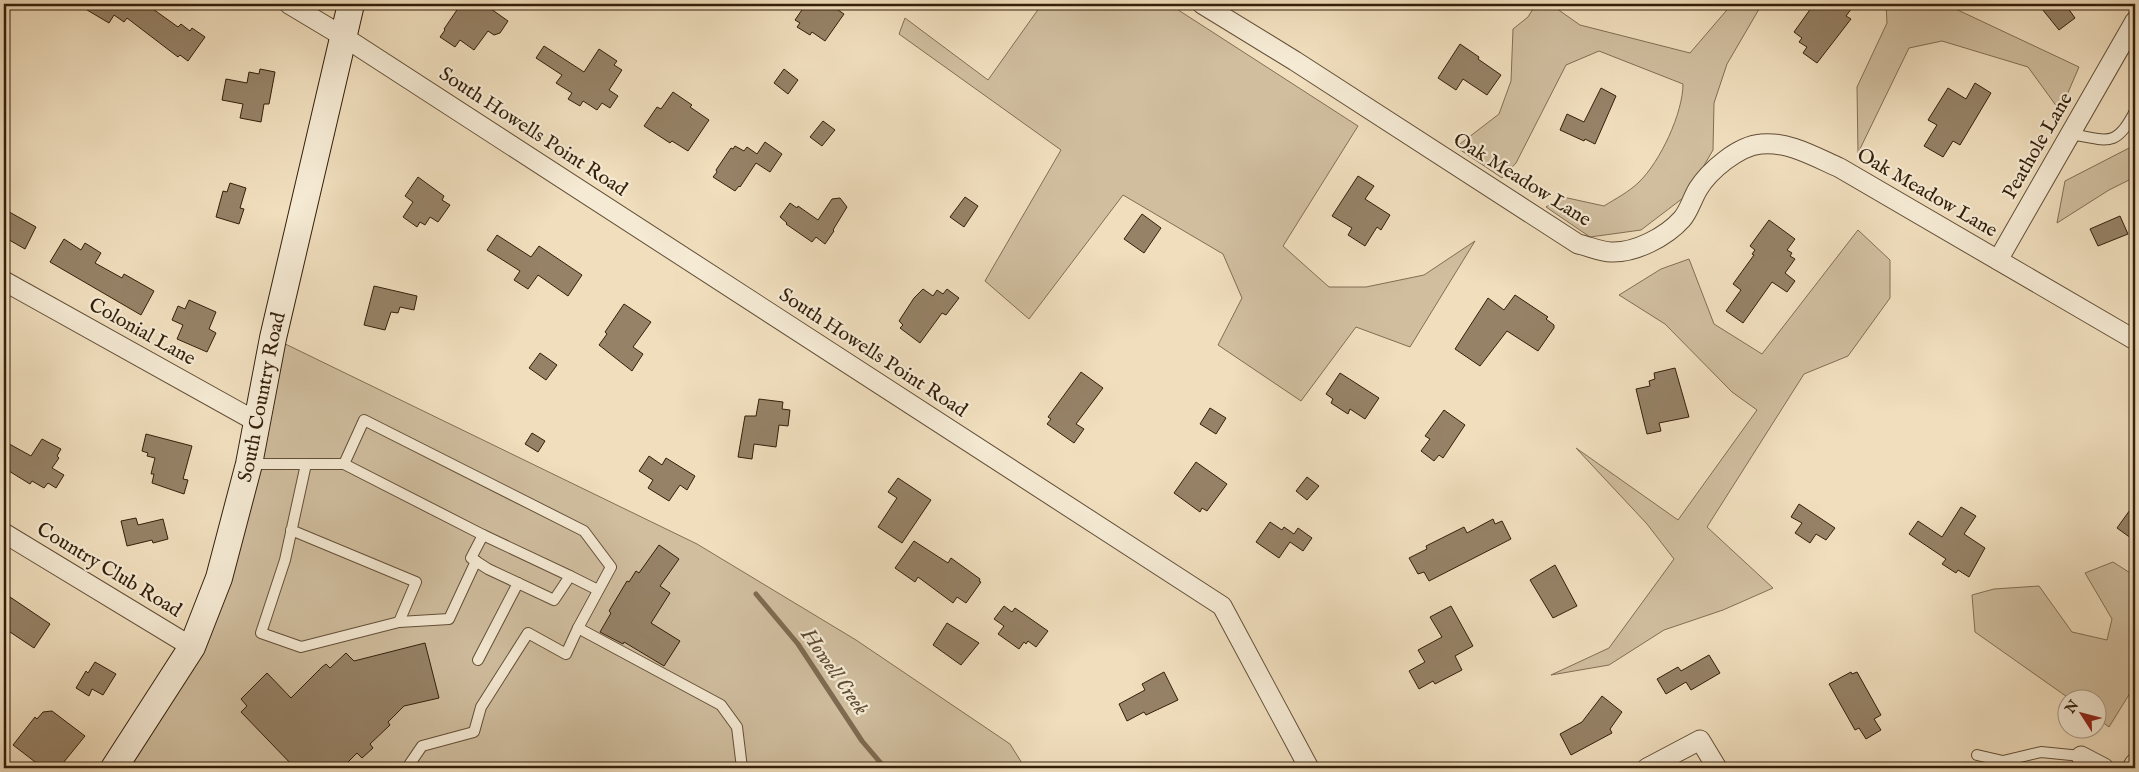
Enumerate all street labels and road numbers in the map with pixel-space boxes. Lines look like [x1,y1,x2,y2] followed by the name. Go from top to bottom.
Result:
[434,62,632,202] street label: South Howells Point Road
[1997,88,2079,204] street label: Peathole Lane
[1448,127,1596,233] street label: Oak Meadow Lane
[1852,143,2002,243] street label: Oak Meadow Lane
[774,283,972,423] street label: South Howells Point Road
[84,292,200,372] street label: Colonial Lane
[232,309,291,485] street label: South Country Road
[32,517,186,623] street label: Country Club Road

